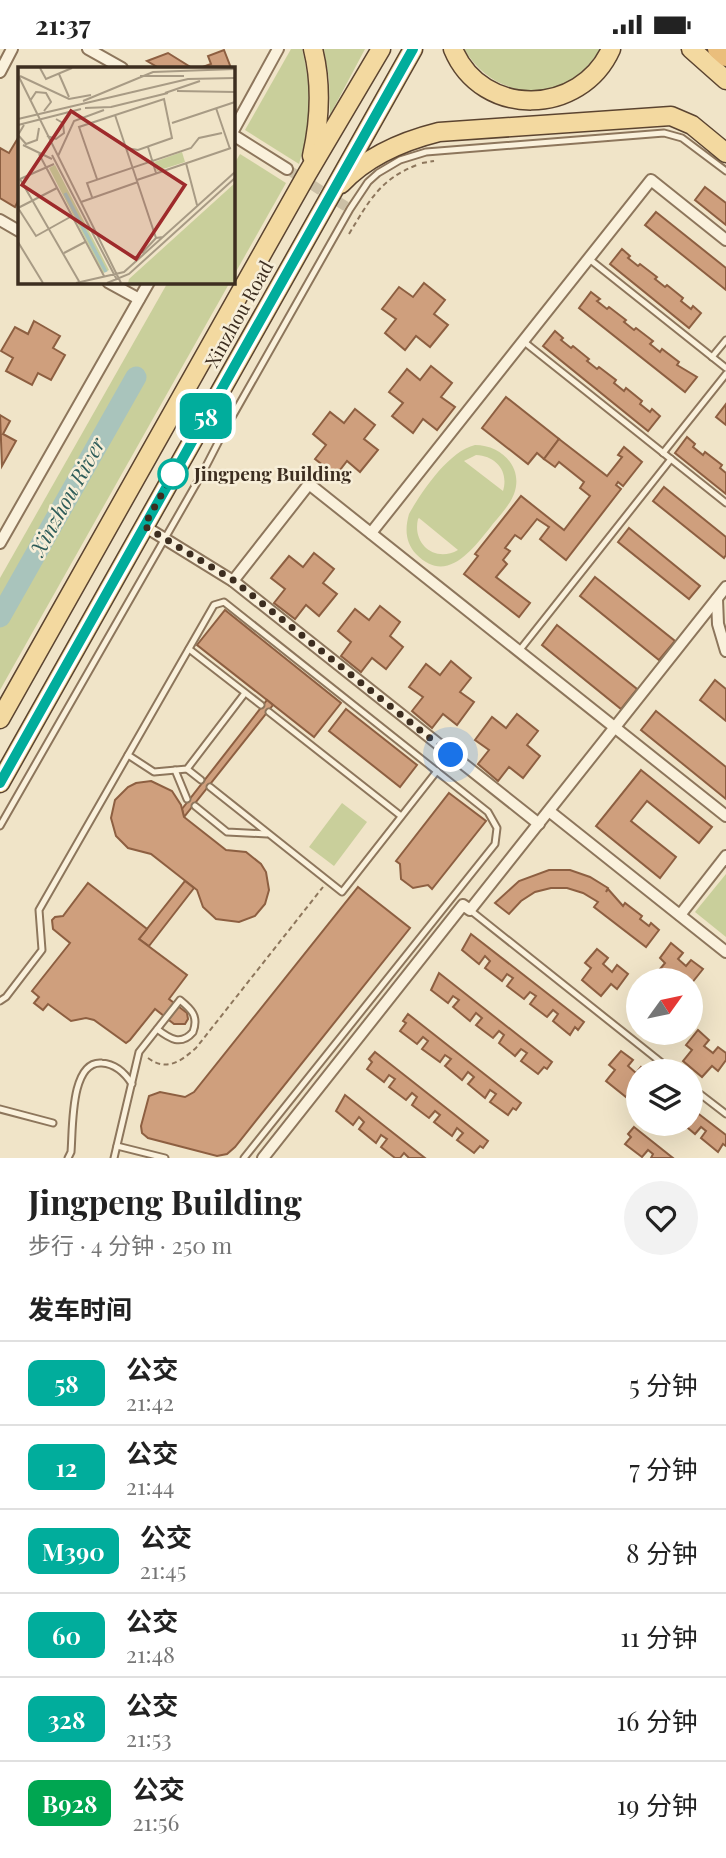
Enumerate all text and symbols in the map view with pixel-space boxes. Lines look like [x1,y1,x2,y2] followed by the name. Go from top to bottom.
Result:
[35,7,91,42] text: 21:37
[18,67,234,283] inset map
[198,255,278,372] street label: Xinzhou Road
[174,393,238,439] line badge: 58
[194,400,218,432] text: 58
[22,431,111,561] water label: Xinzhou River
[158,459,188,489] marker: Jingpeng Building
[193,460,352,486] place label: Jingpeng Building
[433,737,468,772] your location
[626,968,704,1045] north arrow
[626,968,703,1136] map controls
[626,1059,703,1136] button: layers
[28,1179,302,1223] text: Jingpeng Building
[624,1181,698,1255] button: heart
[28,1229,232,1260] text: 步行 · 4 分钟 · 250 m
[28,1291,132,1326] text: 发车时间
[126,1351,178,1386] text: 公交
[54,1367,79,1399] text: 58
[629,1367,698,1402] text: 5 分钟
[126,1386,174,1417] text: 21:42
[126,1435,178,1470] text: 公交
[56,1451,77,1483] text: 12
[629,1451,698,1486] text: 7 分钟
[126,1470,174,1501] text: 21:44
[140,1519,192,1554] text: 公交
[42,1535,105,1567] text: M390
[626,1535,698,1570] text: 8 分钟
[140,1554,186,1585] text: 21:45
[126,1603,178,1638] text: 公交
[52,1619,81,1651] text: 60
[620,1619,698,1654] text: 11 分钟
[126,1638,175,1669] text: 21:48
[126,1687,178,1722] text: 公交
[48,1703,85,1735] text: 328
[616,1703,698,1738] text: 16 分钟
[126,1722,172,1753] text: 21:53
[132,1771,184,1806] text: 公交
[42,1787,97,1819] text: B928
[617,1787,698,1822] text: 19 分钟
[132,1806,180,1837] text: 21:56

